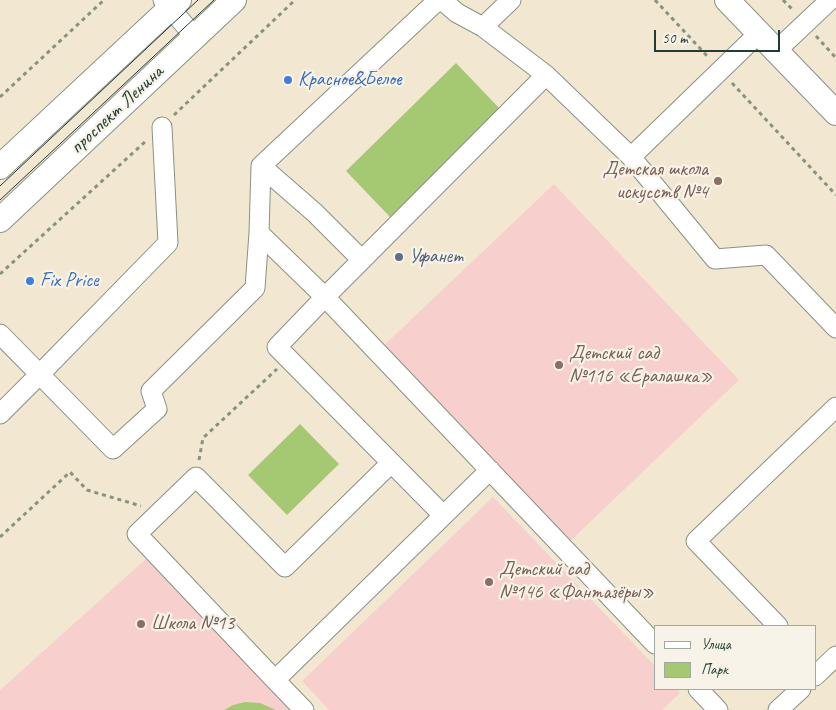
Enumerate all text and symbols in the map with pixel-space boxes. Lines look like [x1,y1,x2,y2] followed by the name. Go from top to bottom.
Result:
[656,20,782,52] scale bar
[662,29,688,48] text: 50 m
[65,61,169,159] street label: проспект Ленина
[298,68,402,92] place label: Красное&Белое
[282,74,294,86] marker: Красное&Белое
[603,158,708,205] place label: Детская школа искусств №4
[712,175,724,187] marker: Детская школа искусств №4
[409,245,463,269] place label: Уфанет
[393,251,405,263] marker: Уфанет
[40,269,99,293] place label: Fix Price
[24,275,36,287] marker: Fix Price
[569,342,713,389] place label: Детский сад №116 «Ералашка»
[553,359,565,371] marker: Детский сад №116 «Ералашка»
[499,558,654,605] place label: Детский сад №146 «Фантазёры»
[483,576,495,588] marker: Детский сад №146 «Фантазёры»
[151,612,234,636] place label: Школа №13
[135,618,147,630] marker: Школа №13
[654,625,816,690] legend
[701,635,731,654] text: Улица
[701,660,728,679] text: Парк

